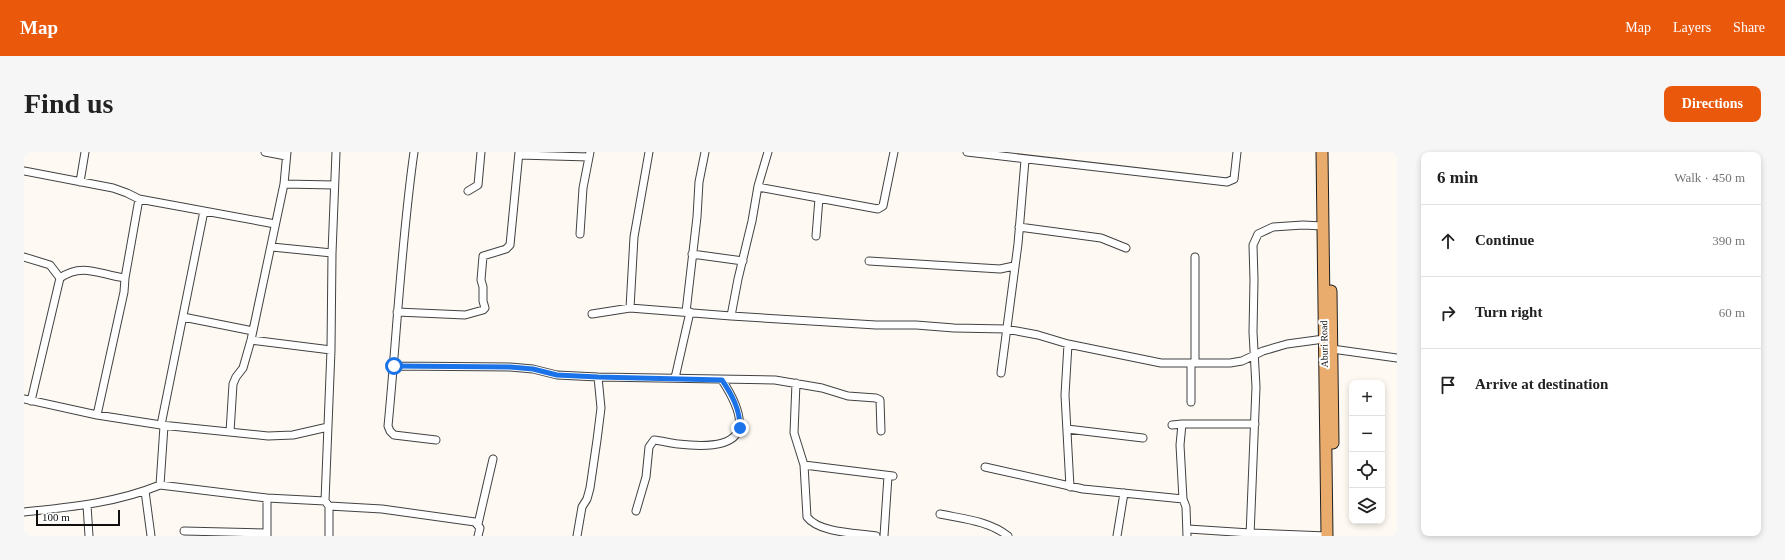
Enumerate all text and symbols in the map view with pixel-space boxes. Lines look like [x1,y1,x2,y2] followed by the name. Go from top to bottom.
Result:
[20,17,58,38] text: Map
[1625,20,1651,35] text: Map
[1673,20,1711,35] text: Layers
[1733,20,1765,35] text: Share
[1664,86,1761,122] button: Directions
[24,88,114,119] text: Find us
[1437,168,1478,187] text: 6 min
[1674,170,1745,185] text: Walk · 450 m
[1437,230,1459,252] icon: ahead
[1475,232,1534,248] text: Continue
[1712,233,1745,248] text: 390 m
[1437,302,1459,324] icon: right
[1475,304,1542,320] text: Turn right
[1719,305,1745,320] text: 60 m
[1318,320,1330,368] street label: Aburi Road
[385,357,403,375] route start
[1437,374,1459,396] icon: arrive
[1475,376,1608,392] text: Arrive at destination
[1349,380,1385,524] map controls
[1349,380,1385,416] button: +
[1349,416,1385,452] button: −
[731,419,749,437] route end
[1349,452,1385,488] button: locate
[1349,488,1385,524] button: layers
[36,508,120,527] scale bar
[42,511,70,523] text: 100 m

